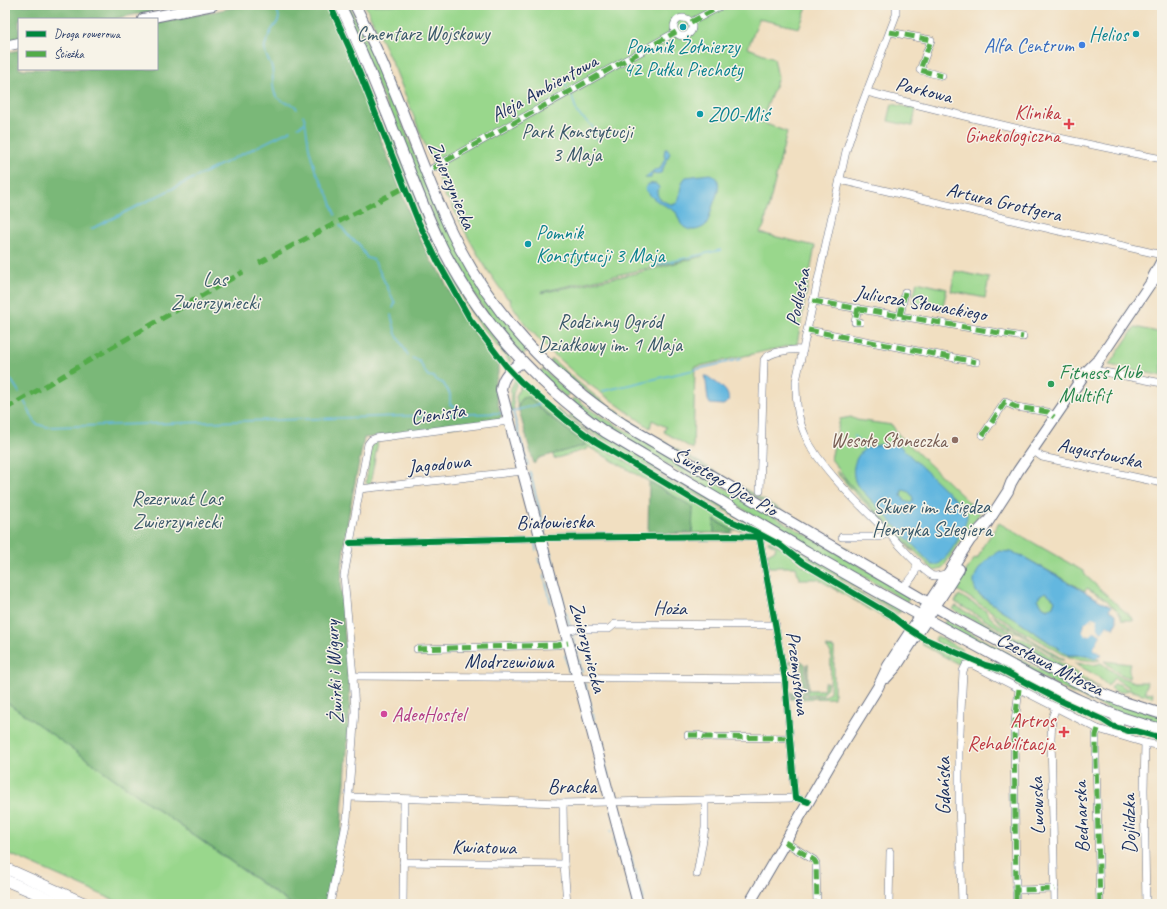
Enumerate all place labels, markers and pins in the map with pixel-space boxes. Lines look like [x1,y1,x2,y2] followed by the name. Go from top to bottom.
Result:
[678,22,688,32] marker: Pomnik Żołnierzy 42 Pułku Piechoty
[1089,22,1130,47] place label: Helios
[1131,29,1141,39] marker: Helios
[984,33,1075,58] place label: Alfa Centrum
[623,34,744,82] place label: Pomnik Żołnierzy 42 Pułku Piechoty
[1077,40,1087,50] marker: Alfa Centrum
[965,100,1062,148] place label: Klinika Ginekologiczna
[708,102,773,127] place label: ZOO-Miś
[695,109,705,119] marker: ZOO-Miś
[1063,118,1075,130] marker: Klinika Ginekologiczna
[536,220,666,268] place label: Pomnik Konstytucji 3 Maja
[523,239,533,249] marker: Pomnik Konstytucji 3 Maja
[1059,360,1143,408] place label: Fitness Klub Multifit
[1046,379,1056,389] marker: Fitness Klub Multifit
[831,428,949,453] place label: Wesołe Słoneczka
[950,435,960,445] marker: Wesołe Słoneczka
[392,702,469,727] place label: AdeoHostel
[967,708,1057,756] place label: Artros Rehabilitacja
[379,709,389,719] marker: AdeoHostel
[1058,726,1070,738] marker: Artros Rehabilitacja

